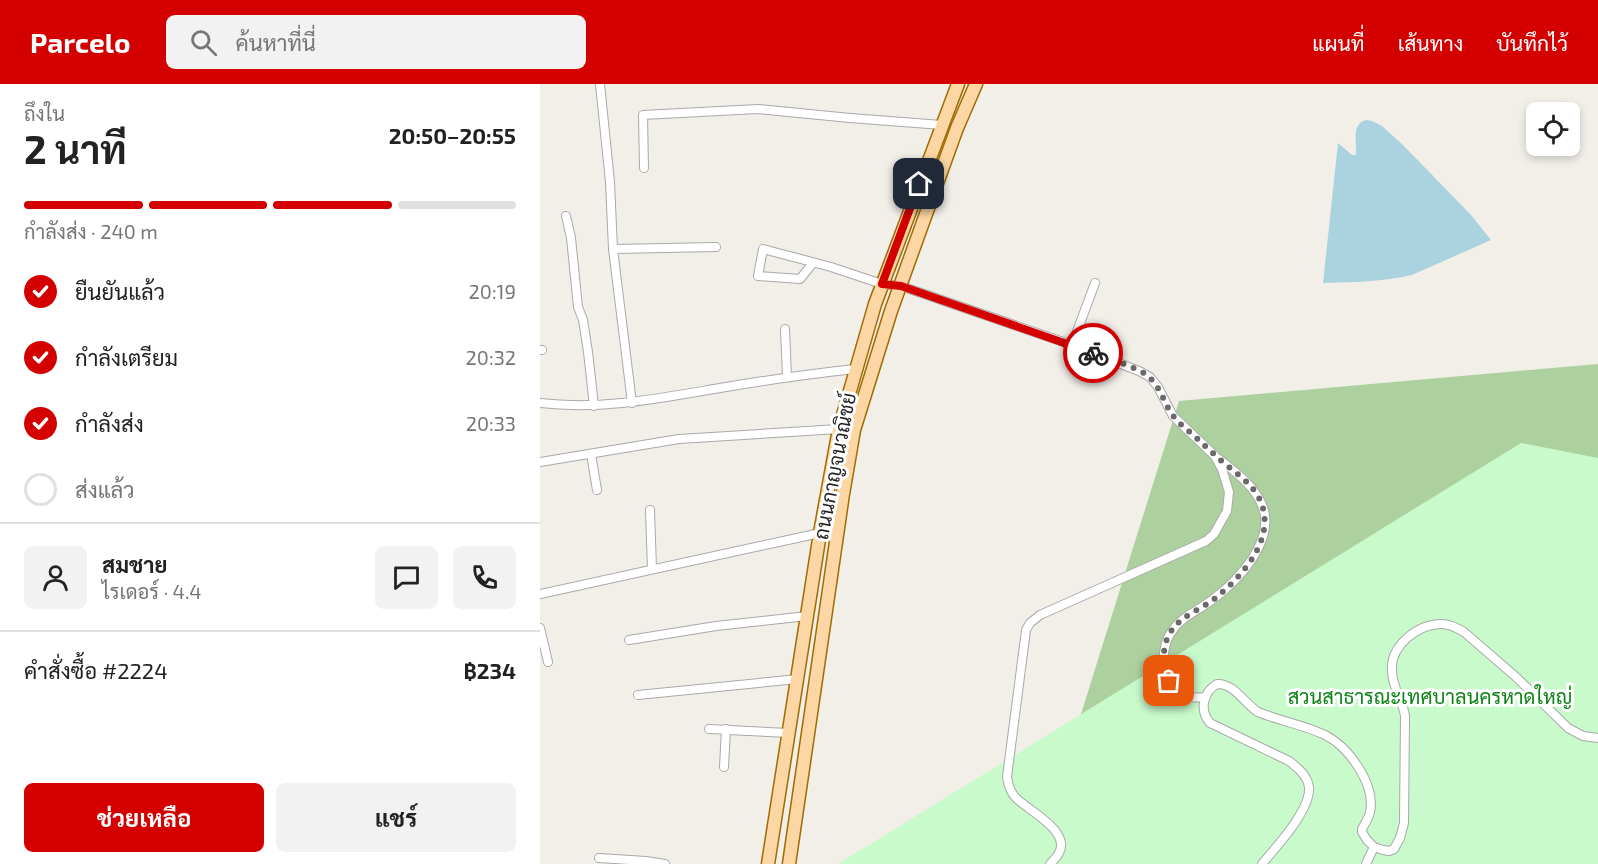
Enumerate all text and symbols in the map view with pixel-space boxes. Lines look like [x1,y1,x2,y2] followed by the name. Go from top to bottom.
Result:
[166,15,586,69] search box
[30,25,130,59] text: Parcelo
[187,26,220,59] icon: search
[235,29,316,55] text: ค้นหาที่นี่
[1312,30,1365,55] text: แผนที่
[1398,30,1463,55] text: เส้นทาง
[1496,30,1568,55] text: บันทึกไว้
[24,101,65,125] text: ถึงใน
[1526,102,1580,156] map controls
[1526,102,1580,156] button: locate
[389,122,516,148] text: 20:50–20:55
[24,125,127,172] text: 2 นาที
[893,158,944,209] pin
[902,167,935,200] icon: home
[24,219,158,243] text: กำลังส่ง · 240 m
[24,275,57,308] icon: check
[75,278,165,304] text: ยืนยันแล้ว
[469,279,516,303] text: 20:19
[1063,323,1123,383] courier
[1077,337,1110,370] icon: bike
[24,341,57,374] icon: check
[75,344,178,370] text: กำลังเตรียม
[466,345,516,369] text: 20:32
[807,390,861,542] street label: ถนนกาญจนวณิชย์
[24,407,57,440] icon: check
[75,410,144,436] text: กำลังส่ง
[466,411,516,435] text: 20:33
[75,476,135,502] text: ส่งแล้ว
[24,546,87,609] button: person
[375,546,438,609] button: chat
[453,546,516,609] button: phone
[102,551,168,577] text: สมชาย
[102,579,202,603] text: ไรเดอร์ · 4.4
[1143,655,1194,706] pin
[24,657,168,683] text: คำสั่งซื้อ #2224
[463,657,516,683] text: ฿234
[1152,664,1185,697] icon: bag
[1288,684,1572,709] park label: สวนสาธารณะเทศบาลนครหาดใหญ่
[24,783,264,852] button: ช่วยเหลือ
[276,783,516,852] button: แชร์

